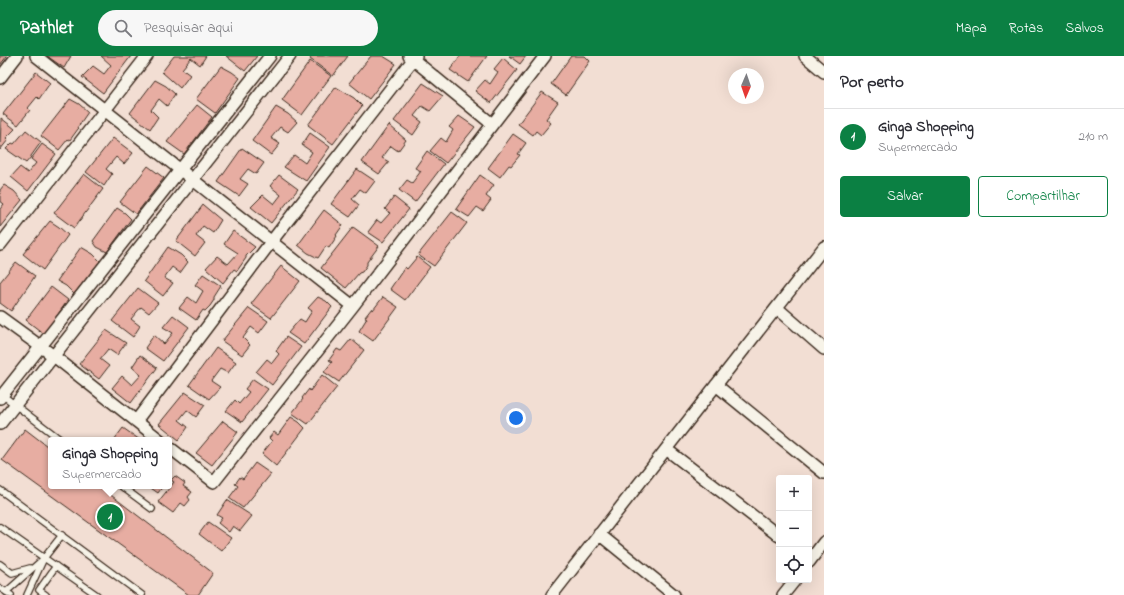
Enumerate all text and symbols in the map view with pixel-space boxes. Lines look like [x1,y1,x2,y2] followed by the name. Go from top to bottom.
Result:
[98,10,378,46] search box
[20,15,74,42] text: Pathlet
[112,17,134,39] icon: search
[144,17,233,39] text: Pesquisar aqui
[956,18,987,39] text: Mapa
[1009,18,1043,39] text: Rotas
[1065,18,1104,39] text: Salvos
[728,68,764,104] north arrow
[840,70,904,95] text: Por perto
[878,116,974,138] text: Ginga Shopping
[851,127,855,146] text: 1
[1078,127,1108,146] text: 210 m
[878,138,957,157] text: Supermercado
[840,176,970,217] button: Salvar
[978,176,1108,217] button: Compartilhar
[506,408,526,428] your location
[48,437,172,489] popup
[62,443,158,465] text: Ginga Shopping
[62,465,142,484] text: Supermercado
[776,475,812,583] map controls
[776,475,812,511] button: +
[97,502,123,532] pin: 1
[776,511,812,547] button: −
[776,547,812,583] button: locate

